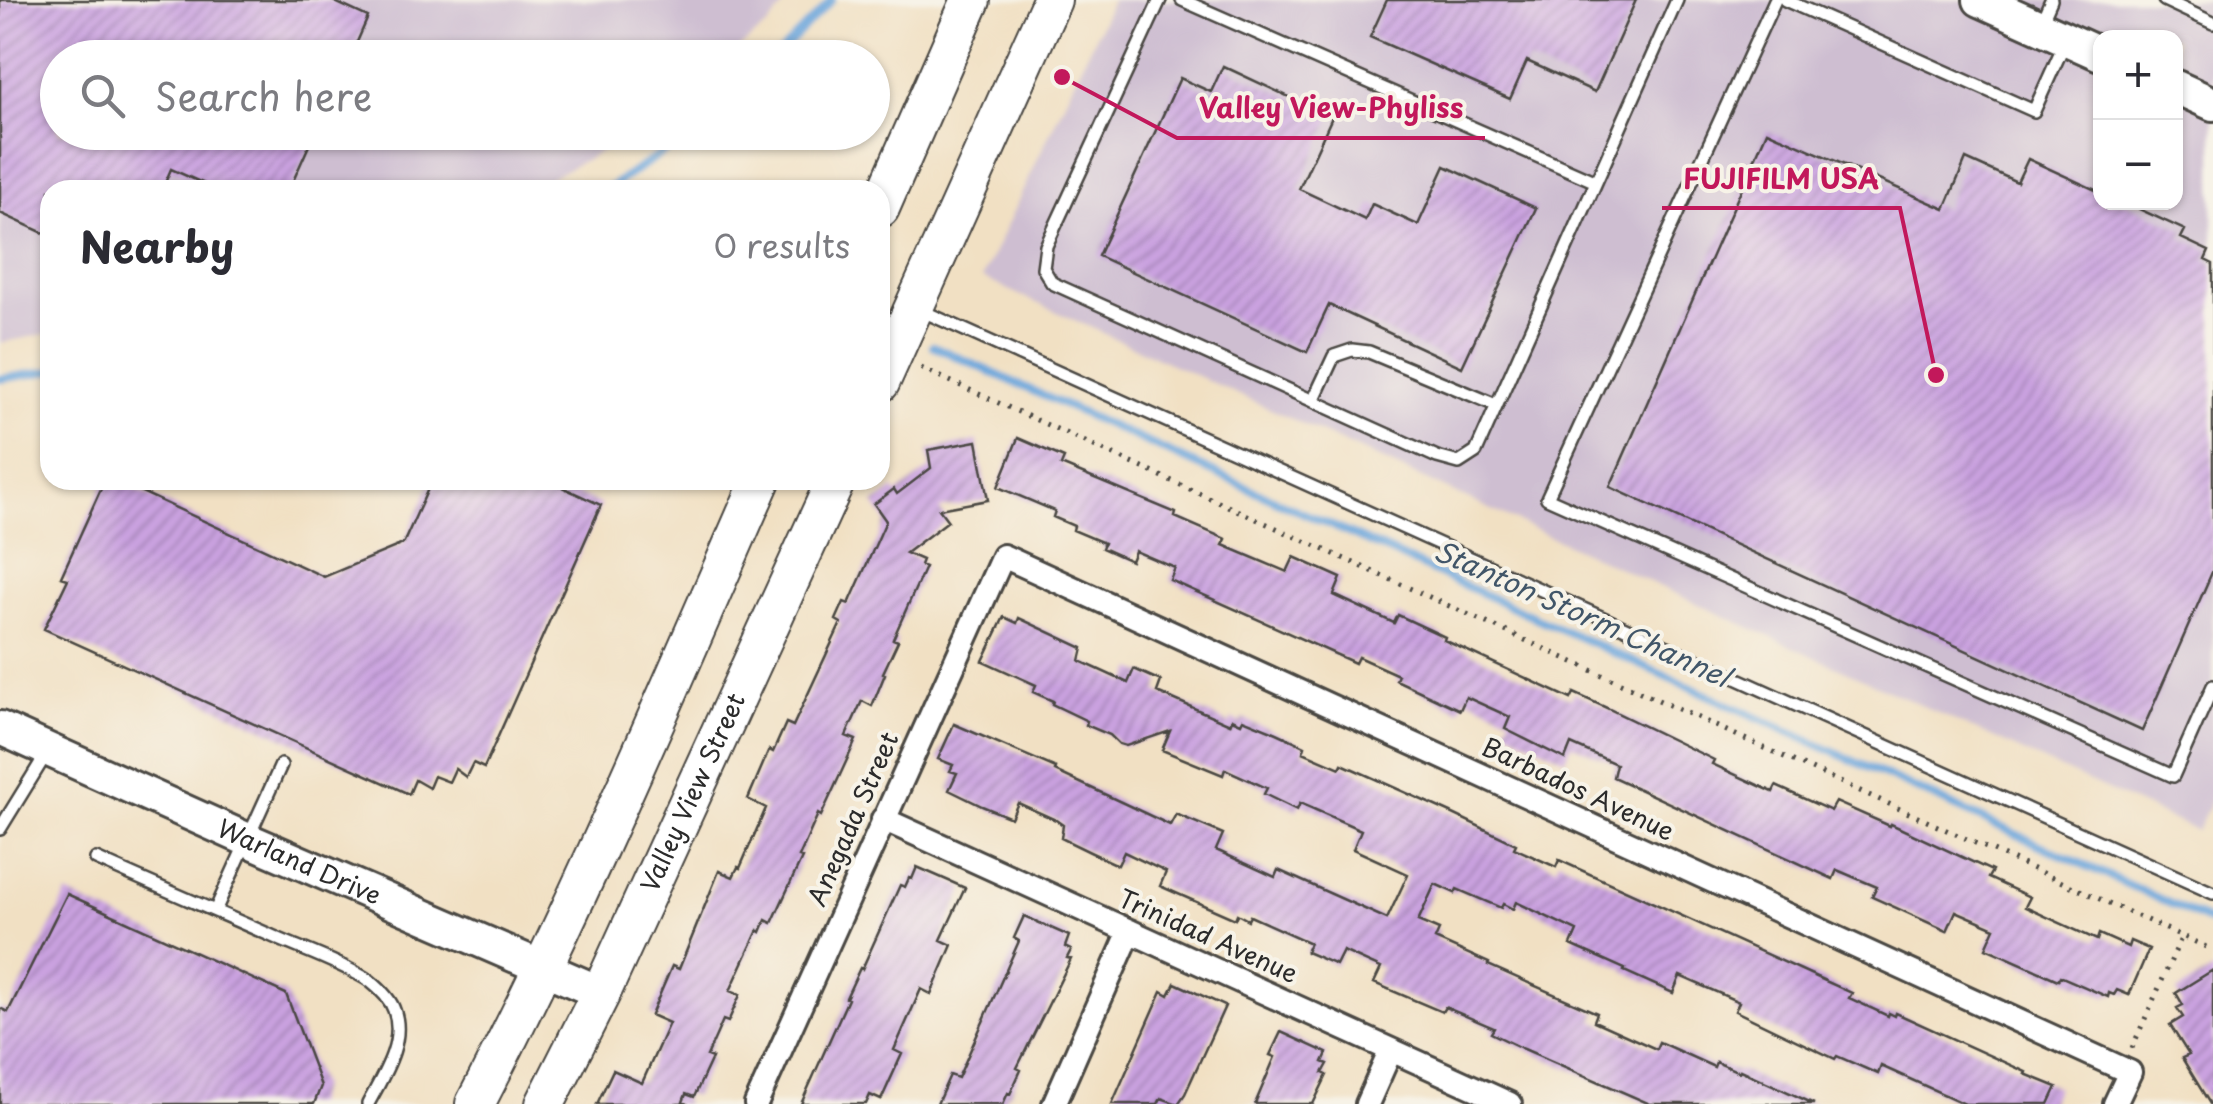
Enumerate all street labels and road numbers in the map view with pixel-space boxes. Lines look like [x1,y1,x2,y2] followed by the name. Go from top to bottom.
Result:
[630,686,754,898] street label: Valley View Street
[797,725,907,912] street label: Anegada Street
[1476,727,1681,849] street label: Barbados Avenue
[212,809,388,913] street label: Warland Drive
[1113,879,1304,992] street label: Trinidad Avenue

